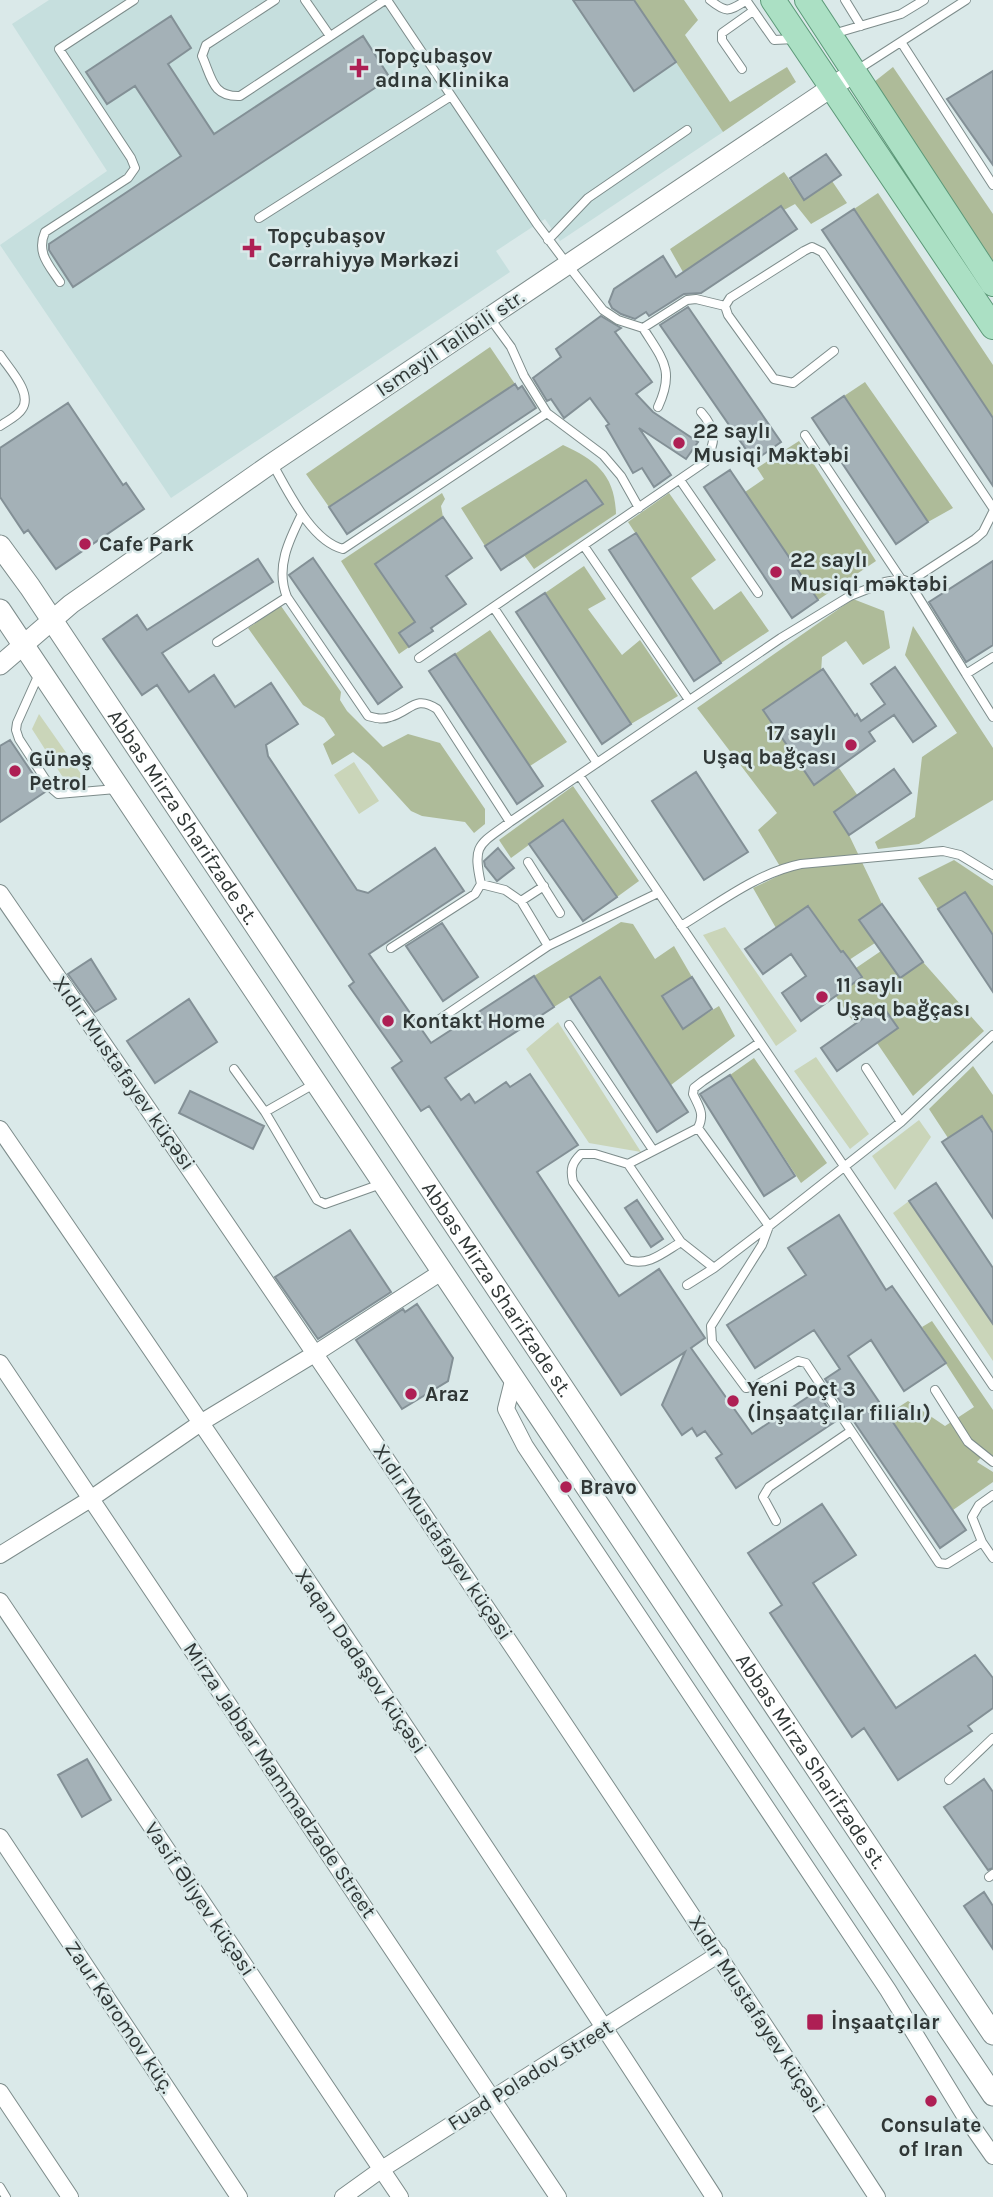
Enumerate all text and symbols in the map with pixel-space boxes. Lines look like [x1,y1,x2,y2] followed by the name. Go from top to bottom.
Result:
[375,44,509,92] place label: Topçubaşov adına Klinika
[349,58,369,78] marker: Topçubaşov adına Klinika
[268,224,460,272] place label: Topçubaşov Cərrahiyyə Mərkəzi
[242,238,262,258] marker: Topçubaşov Cərrahiyyə Mərkəzi
[371,284,529,401] street label: Ismayil Talibili str.
[693,419,850,468] place label: 22 saylı Musiqi Məktəbi
[671,435,687,451] marker: 22 saylı Musiqi Məktəbi
[99,532,194,556] place label: Cafe Park
[77,536,93,552] marker: Cafe Park
[790,548,948,597] place label: 22 saylı Musiqi məktəbi
[768,564,784,580] marker: 22 saylı Musiqi məktəbi
[103,705,263,929] street label: Abbas Mirza Sharifzade st.
[702,721,837,770] place label: 17 saylı Uşaq bağçası
[843,737,859,753] marker: 17 saylı Uşaq bağçası
[29,747,92,795] place label: Günəş Petrol
[7,763,23,779] marker: Günəş Petrol
[48,971,200,1175] street label: Xıdır Mustafayev küçəsi
[836,973,971,1022] place label: 11 saylı Uşaq bağçası
[814,989,830,1005] marker: 11 saylı Uşaq bağçası
[402,1009,545,1033] place label: Kontakt Home
[380,1013,396,1029] marker: Kontakt Home
[417,1177,577,1401] street label: Abbas Mirza Sharifzade st.
[747,1377,931,1425] place label: Yeni Poçt 3 (İnşaatçılar filialı)
[425,1382,469,1406] place label: Araz
[403,1386,419,1402] marker: Araz
[725,1393,741,1409] marker: Yeni Poçt 3 (İnşaatçılar filialı)
[368,1439,518,1645] street label: Xıdır Mustafayev küçəsi
[580,1475,637,1499] place label: Bravo
[558,1479,574,1495] marker: Bravo
[290,1564,432,1758] street label: Xaqan Dadaşov küçəsi
[179,1638,381,1922] street label: Mirza Jabbar Mammadzade Street
[731,1649,892,1873] street label: Abbas Mirza Sharifzade st.
[140,1817,260,1981] street label: Vasif Əliyev küçəsi
[684,1911,830,2117] street label: Xıdır Mustafayev küçəsi
[60,1936,180,2098] street label: Zaur Kəromov küç.
[831,2009,940,2034] place label: İnşaatçılar
[805,2012,825,2032] marker: İnşaatçılar
[443,2014,617,2135] street label: Fuad Poladov Street
[923,2093,939,2109] marker: Consulate of Iran
[881,2113,981,2161] place label: Consulate of Iran

